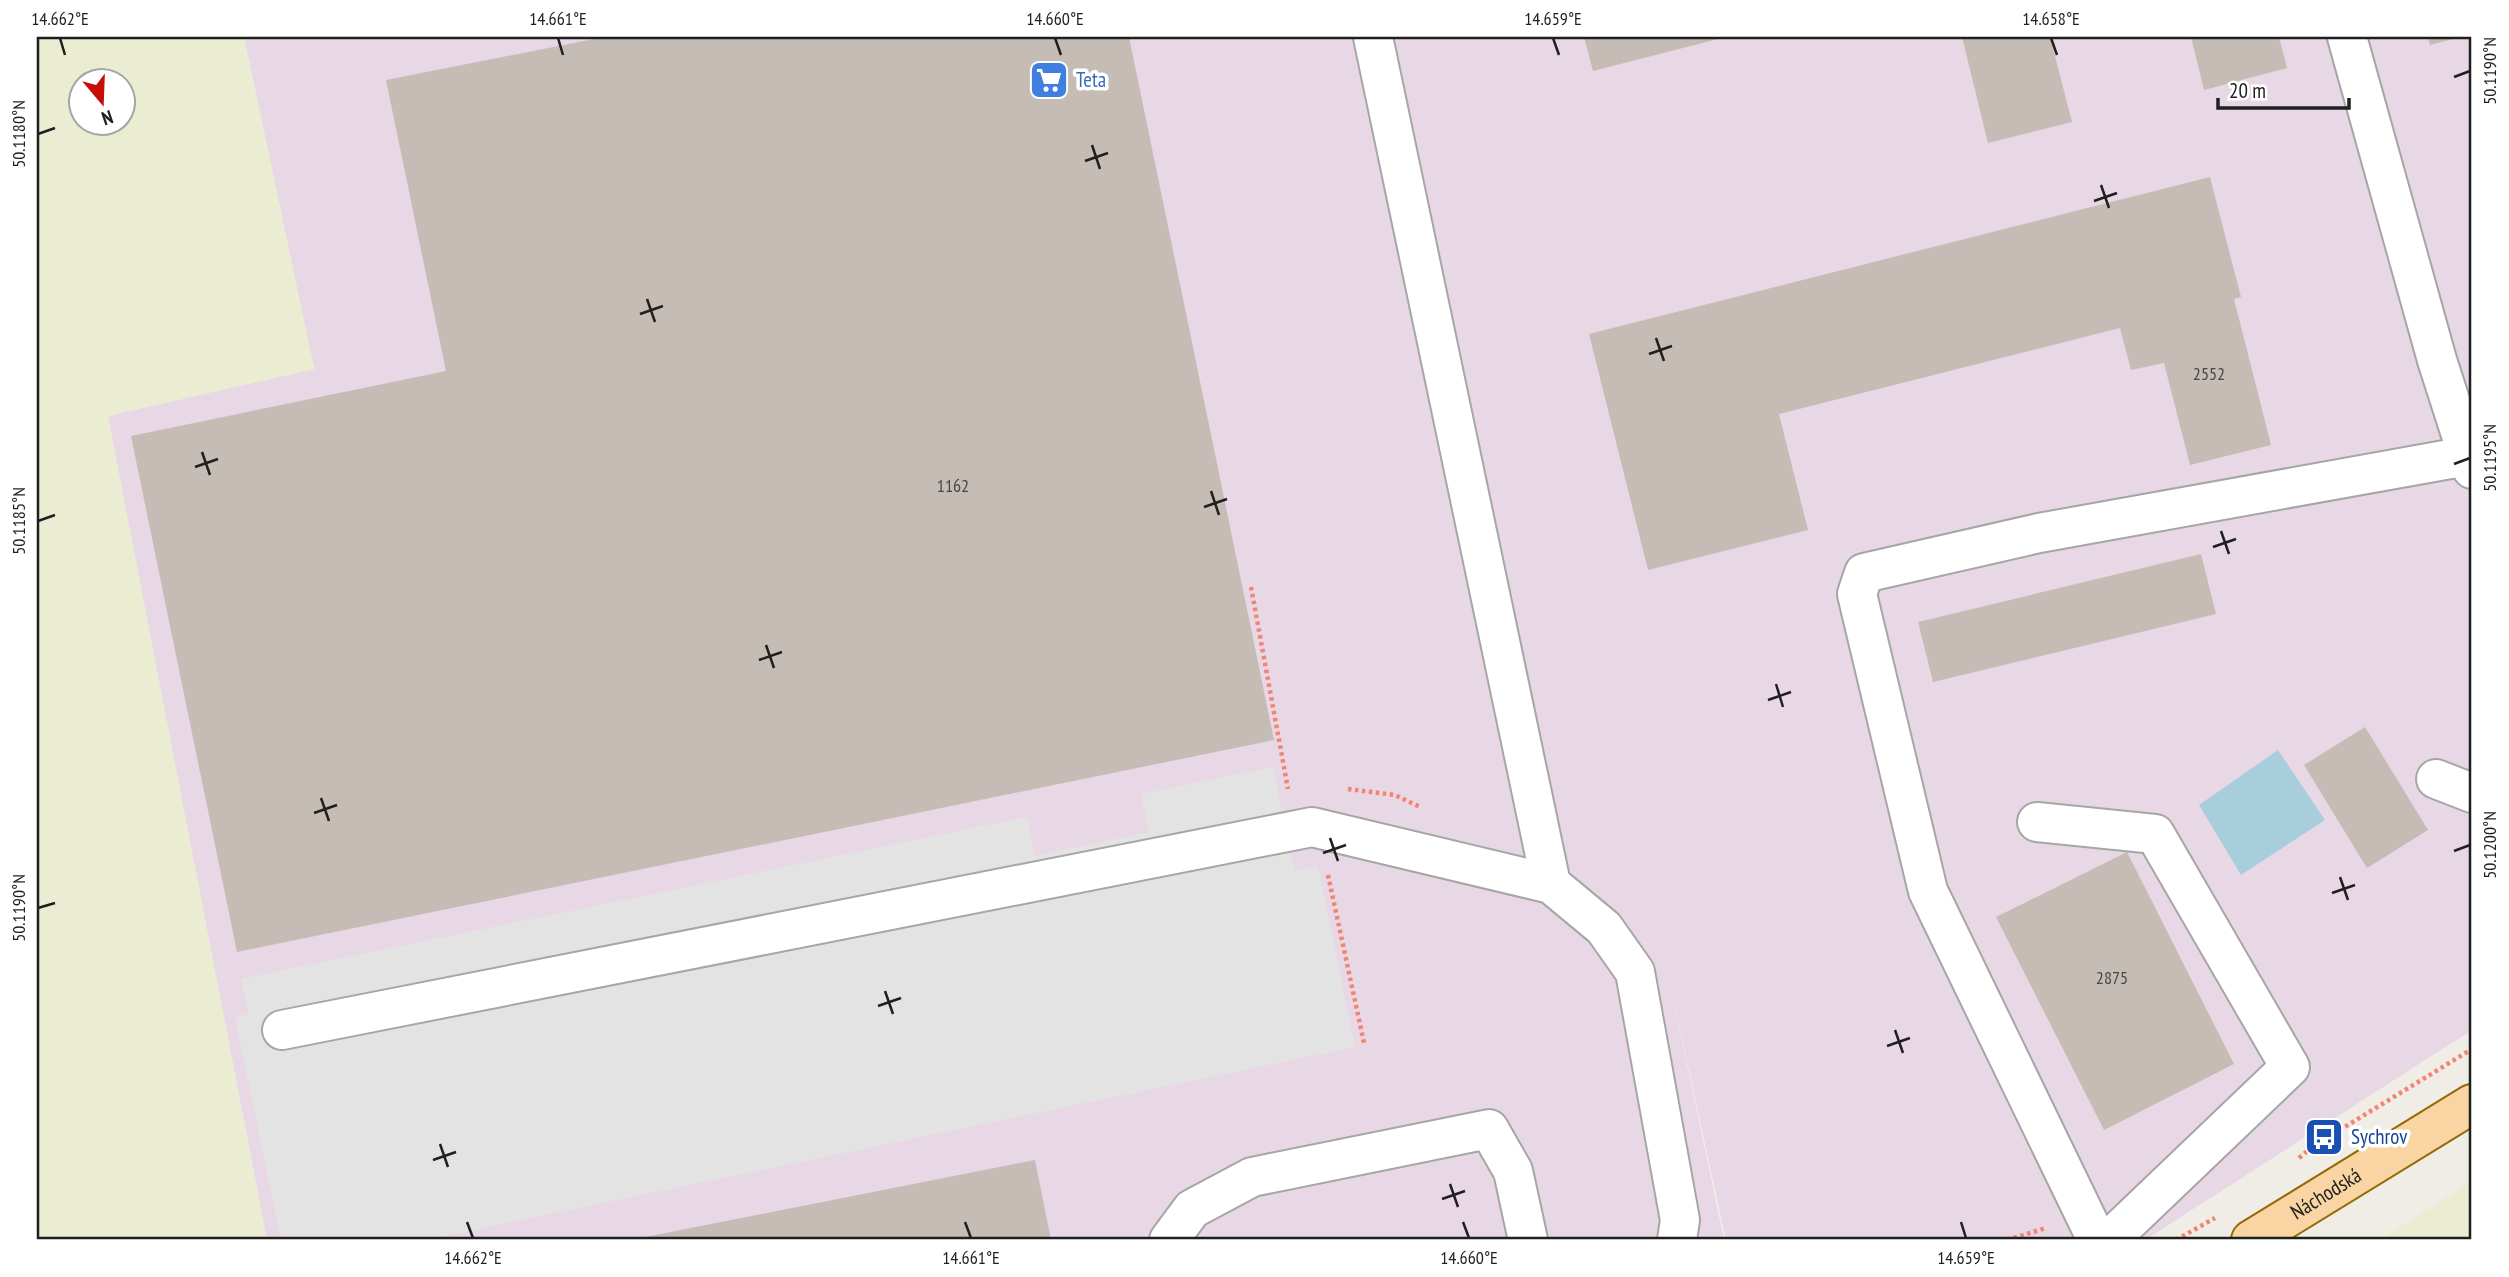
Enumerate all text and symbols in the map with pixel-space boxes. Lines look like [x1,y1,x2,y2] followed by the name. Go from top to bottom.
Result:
[31,7,89,30] text: 14.662°E
[529,7,587,30] text: 14.661°E
[1026,7,1084,30] text: 14.660°E
[1524,7,1582,30] text: 14.659°E
[2022,7,2080,30] text: 14.658°E
[2478,37,2501,105] text: 50.1190°N
[1028,59,1070,101] supermarket icon: Teta
[66,66,136,136] north arrow
[1076,66,1106,93] place label: Teta
[2218,66,2350,110] scale bar
[2229,77,2266,104] text: 20 m
[7,100,30,168] text: 50.1180°N
[99,105,116,131] text: N
[2193,362,2225,385] house number: 2552
[2478,424,2501,492] text: 50.1195°N
[937,474,969,497] house number: 1162
[7,487,30,555] text: 50.1185°N
[2478,811,2501,879] text: 50.1200°N
[7,874,30,942] text: 50.1190°N
[2096,966,2128,989] house number: 2875
[2303,1116,2345,1158] bus stop icon: Sychrov
[2351,1123,2408,1150] place label: Sychrov
[2285,1161,2366,1225] street label: Náchodská
[444,1246,502,1269] text: 14.662°E
[942,1246,1000,1269] text: 14.661°E
[1440,1246,1498,1269] text: 14.660°E
[1937,1246,1995,1269] text: 14.659°E

